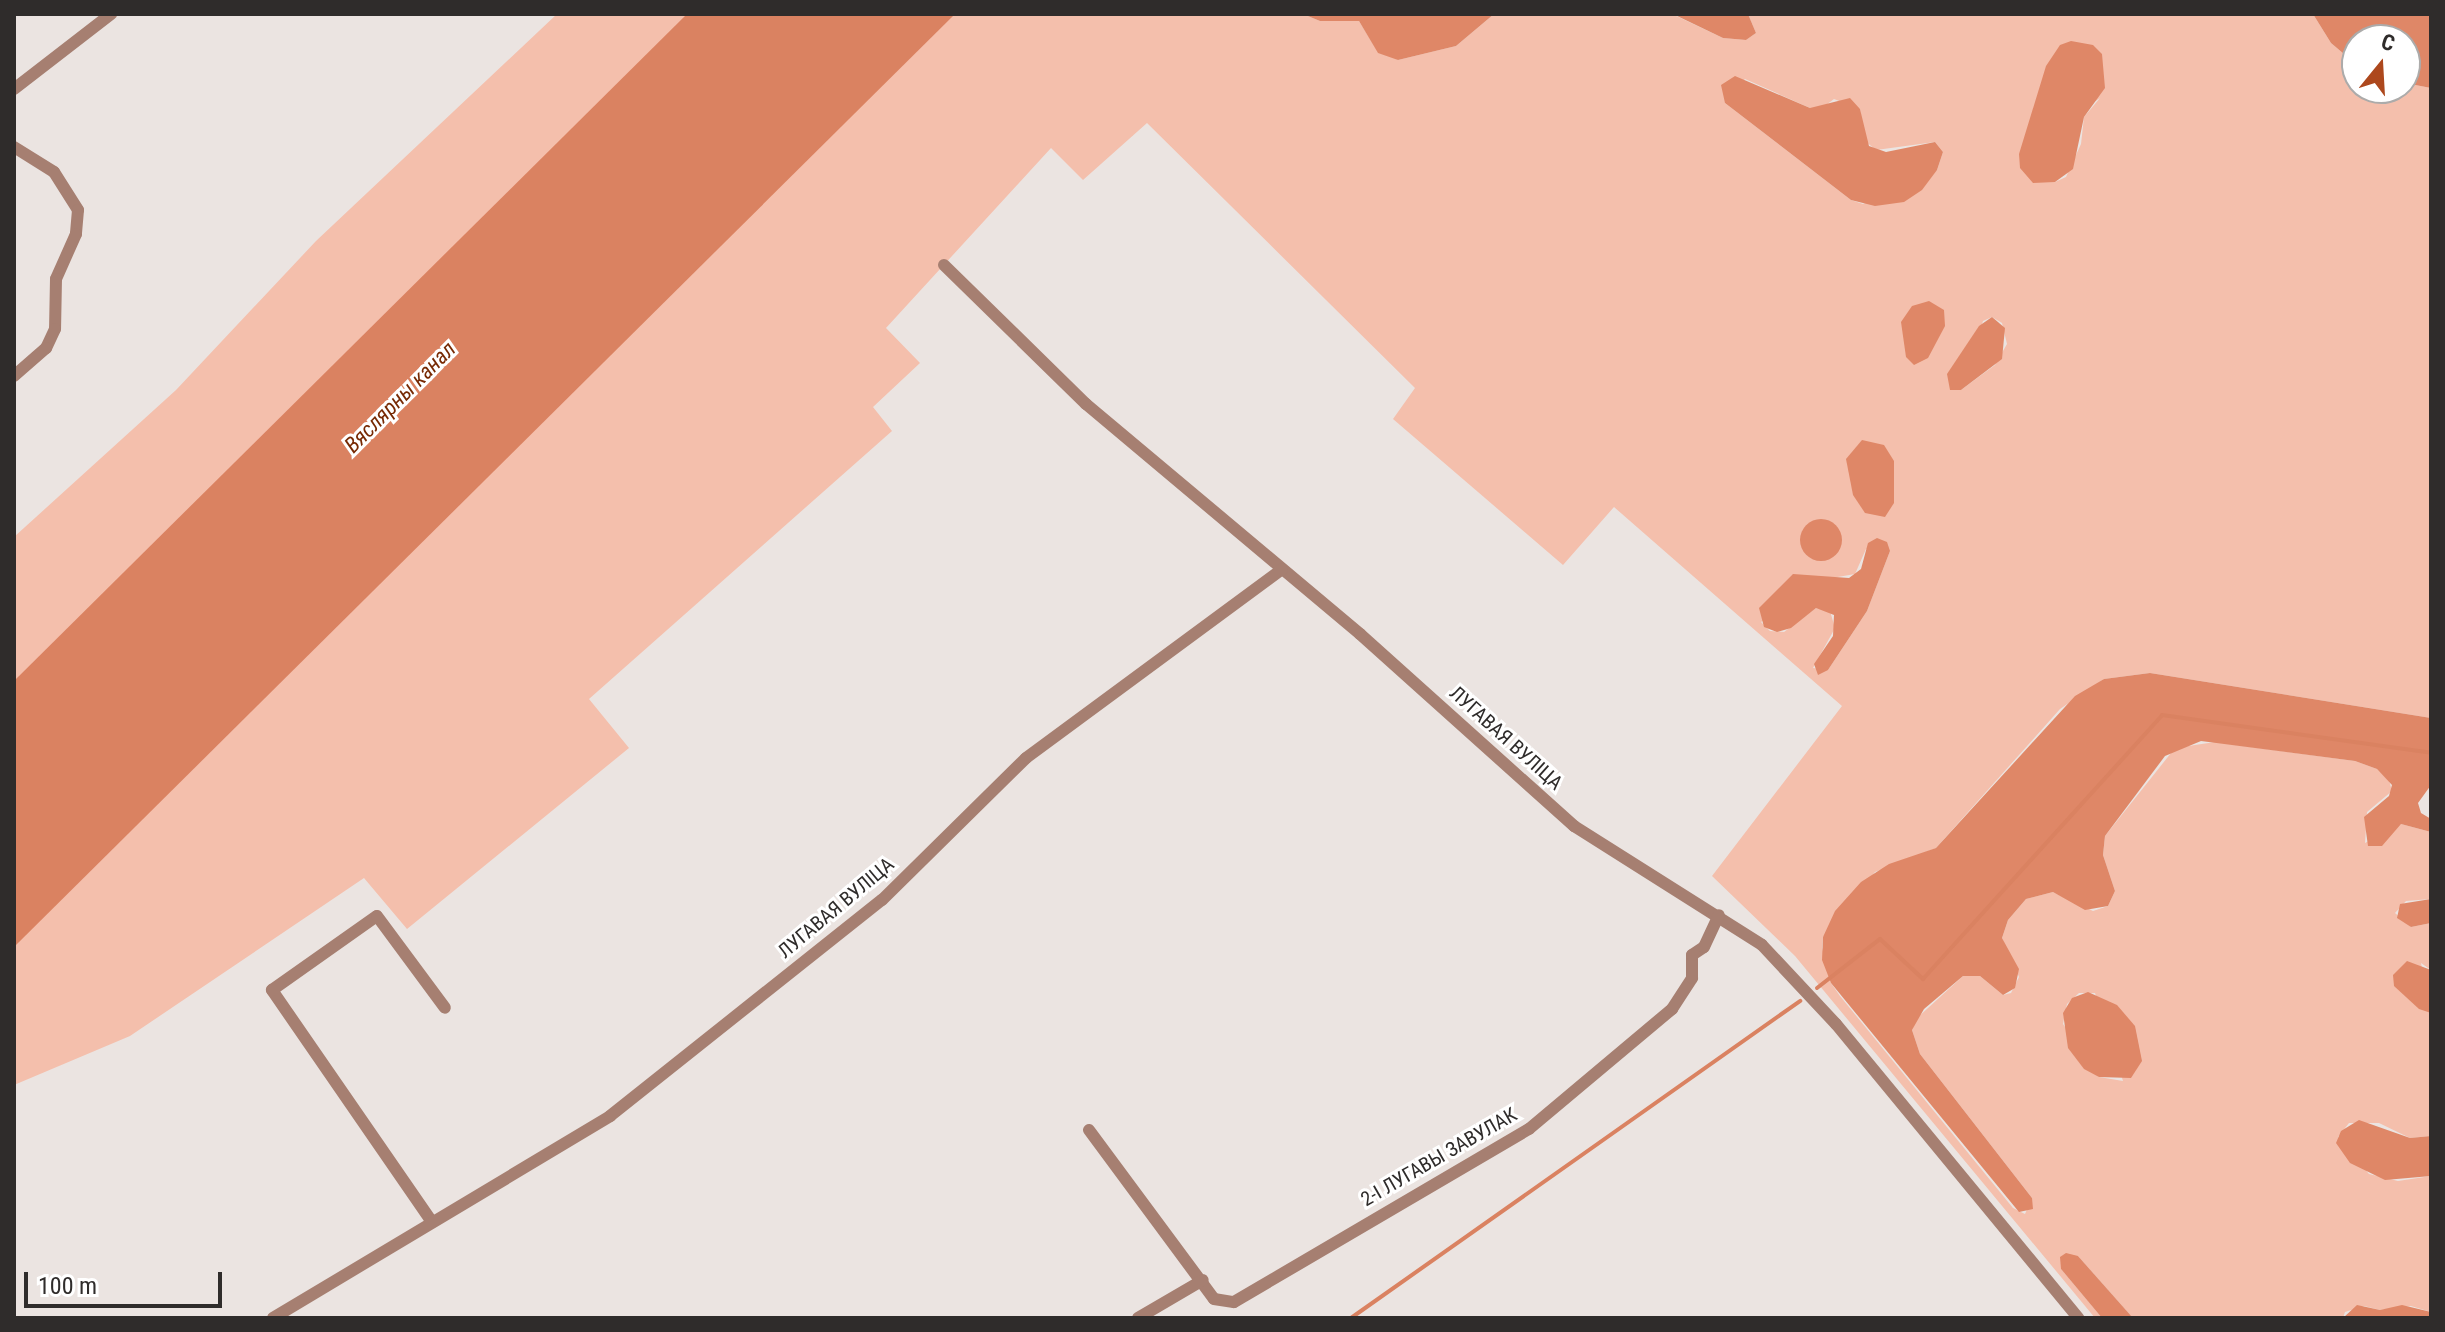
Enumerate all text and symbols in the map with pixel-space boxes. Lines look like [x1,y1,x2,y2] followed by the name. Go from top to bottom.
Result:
[2341,24,2421,104] north arrow
[2378,29,2398,56] text: С
[339,336,461,458] water label: Вяслярны канал
[1444,681,1568,795] street label: ЛУГАВАЯ ВУЛІЦА
[773,853,899,963] street label: ЛУГАВАЯ ВУЛІЦА
[1357,1103,1521,1211] street label: 2-І ЛУГАВЫ ЗАВУЛАК
[28,1256,226,1306] scale bar
[38,1272,97,1300] text: 100 m

